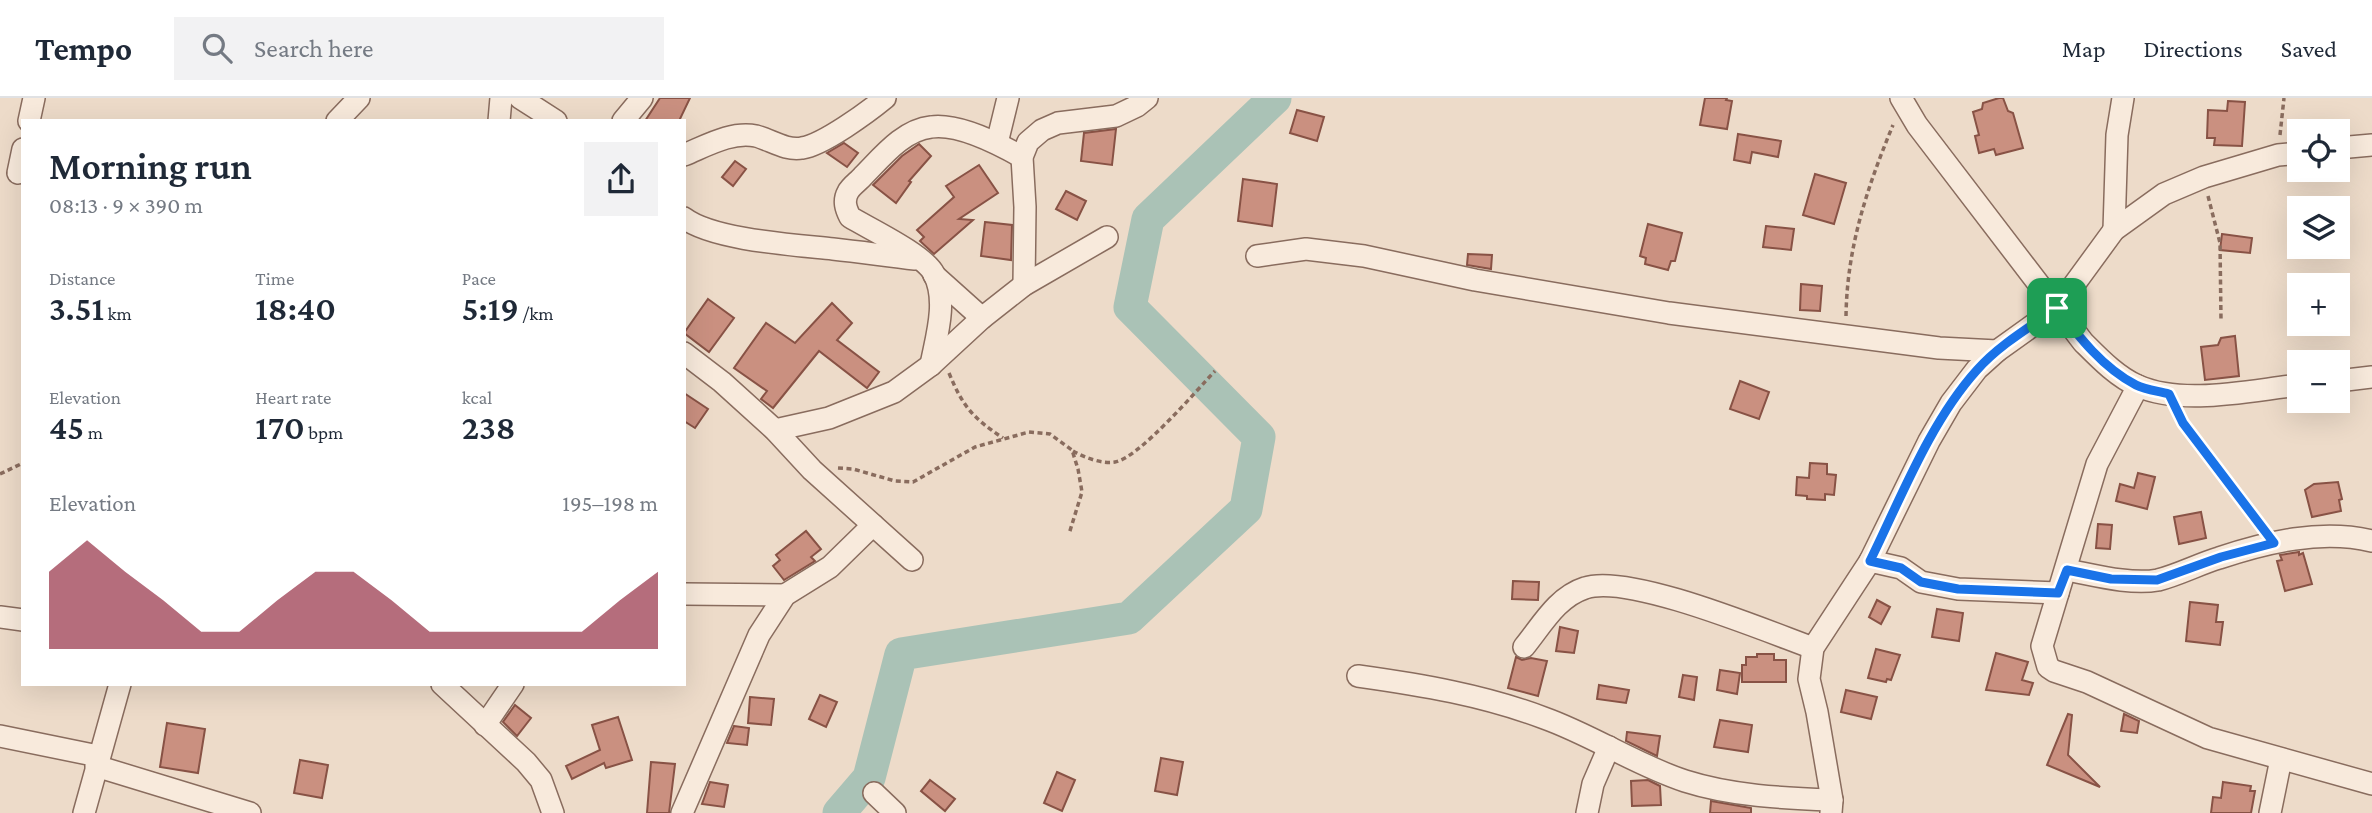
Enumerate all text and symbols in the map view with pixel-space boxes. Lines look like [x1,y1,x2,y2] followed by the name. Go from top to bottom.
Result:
[174,17,664,80] search box
[198,29,236,67] icon: search
[35,30,132,67] text: Tempo
[254,34,373,63] text: Search here
[2062,35,2106,62] text: Map
[2144,35,2243,62] text: Directions
[2281,35,2337,62] text: Saved
[2287,119,2350,413] map controls
[2287,119,2350,182] button: locate
[584,142,658,216] button: share
[49,145,252,187] text: Morning run
[49,192,203,218] text: 08:13 · 9 × 390 m
[2287,196,2350,259] button: layers
[49,268,115,289] text: Distance
[255,268,294,289] text: Time
[462,268,496,289] text: Pace
[2287,273,2350,336] button: +
[2027,278,2087,338] pin
[49,289,104,328] text: 3.51
[255,289,336,328] text: 18:40
[462,289,519,328] text: 5:19
[2038,289,2076,327] icon: arrive
[104,303,132,324] text: km
[519,303,553,324] text: /km
[2287,350,2350,413] button: −
[49,387,121,408] text: Elevation
[255,387,331,408] text: Heart rate
[462,387,492,408] text: kcal
[49,408,84,447] text: 45
[255,408,305,447] text: 170
[462,408,516,447] text: 238
[84,422,103,443] text: m
[305,422,343,443] text: bpm
[49,490,136,516] text: Elevation
[562,490,658,516] text: 195–198 m

